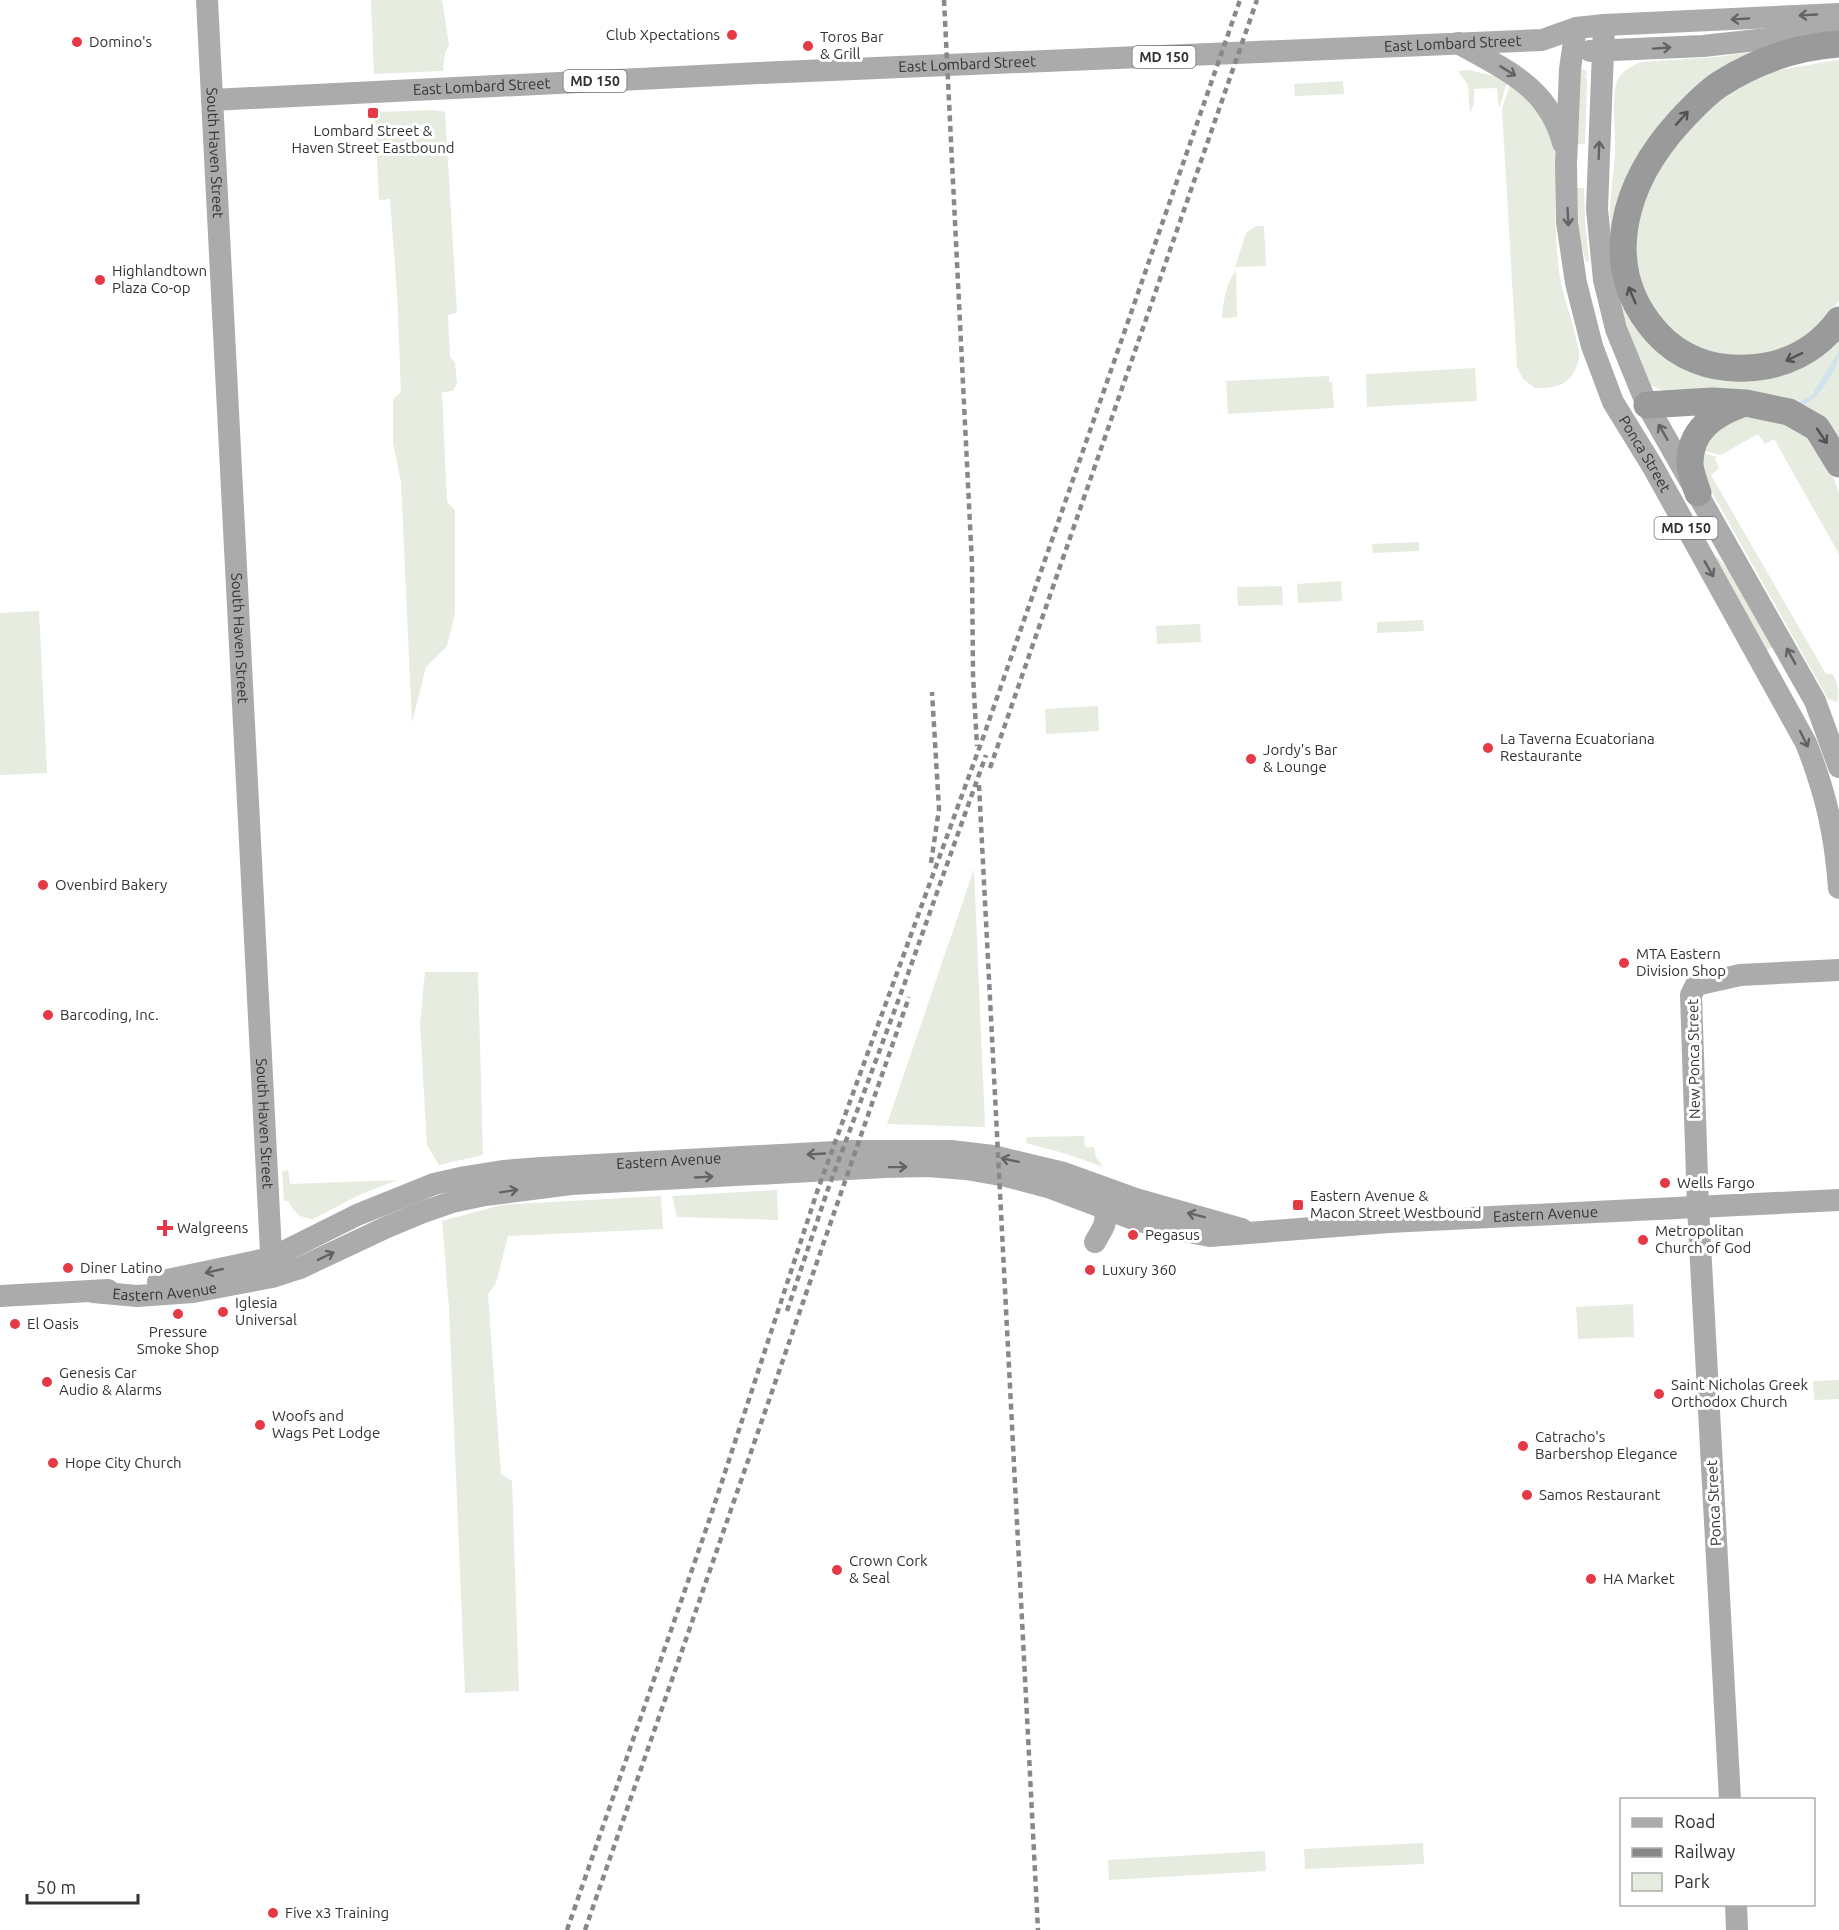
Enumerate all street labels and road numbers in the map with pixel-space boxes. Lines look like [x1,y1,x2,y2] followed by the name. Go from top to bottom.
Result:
[1384,32,1522,55] street label: East Lombard Street
[1132,46,1196,68] road number: MD 150
[898,52,1036,75] street label: East Lombard Street
[564,70,626,92] road number: MD 150
[412,74,551,98] street label: East Lombard Street
[203,87,227,219] street label: South Haven Street
[1616,413,1674,495] street label: Ponca Street
[1654,517,1718,539] road number: MD 150
[228,572,252,704] street label: South Haven Street
[1684,999,1703,1119] street label: New Ponca Street
[253,1058,277,1189] street label: South Haven Street
[616,1149,722,1172] street label: Eastern Avenue
[1493,1203,1598,1225] street label: Eastern Avenue
[112,1279,218,1304] street label: Eastern Avenue
[1703,1459,1724,1546] street label: Ponca Street

